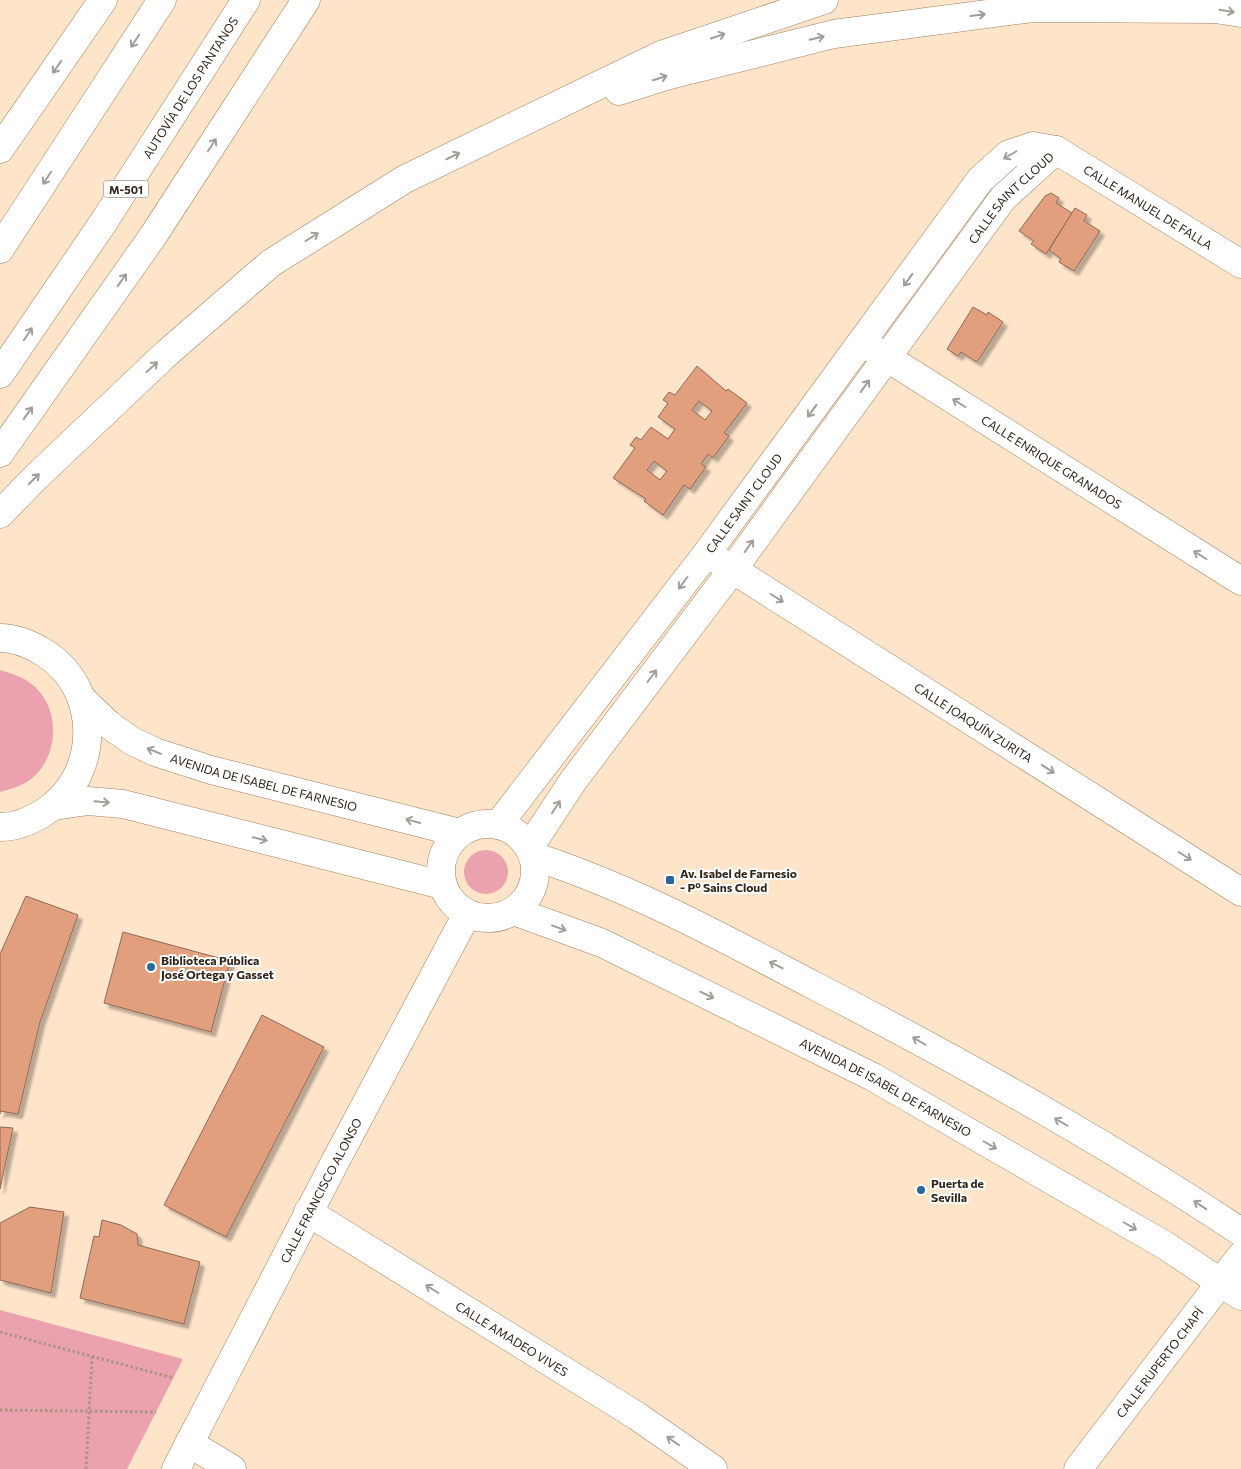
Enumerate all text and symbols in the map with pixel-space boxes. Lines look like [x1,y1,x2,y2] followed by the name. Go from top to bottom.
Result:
[1219,6,1235,16] one-way arrow
[969,10,985,20] one-way arrow
[140,14,240,161] street label: AUTOVÍA DE LOS PANTANOS
[710,31,725,40] one-way arrow
[809,33,825,42] one-way arrow
[130,34,140,48] one-way arrow
[52,60,62,74] one-way arrow
[651,73,667,83] one-way arrow
[207,138,217,152] one-way arrow
[965,149,1056,246] street label: CALLE SAINT CLOUD
[1003,150,1018,160] one-way arrow
[445,151,460,160] one-way arrow
[1081,162,1215,252] street label: CALLE MANUEL DE FALLA
[42,170,52,184] one-way arrow
[104,180,148,198] road number: M-501
[305,232,319,242] one-way arrow
[117,273,127,287] one-way arrow
[903,273,913,287] one-way arrow
[22,327,33,341] one-way arrow
[146,361,158,373] one-way arrow
[859,380,870,393] one-way arrow
[952,398,966,408] one-way arrow
[806,404,817,417] one-way arrow
[23,406,33,420] one-way arrow
[979,412,1125,511] street label: CALLE ENRIQUE GRANADOS
[703,450,785,555] street label: CALLE SAINT CLOUD
[28,473,40,485] one-way arrow
[744,539,754,553] one-way arrow
[1193,550,1207,560] one-way arrow
[678,576,689,589] one-way arrow
[770,593,784,603] one-way arrow
[646,670,657,683] one-way arrow
[912,680,1035,765] street label: CALLE JOAQUÍN ZURITA
[147,746,162,755] one-way arrow
[169,750,359,814] street label: AVENIDA DE ISABEL DE FARNESIO
[1040,764,1054,774] one-way arrow
[94,798,110,807] one-way arrow
[551,801,561,815] one-way arrow
[405,815,421,825] one-way arrow
[252,835,268,844] one-way arrow
[1177,852,1191,862] one-way arrow
[680,866,797,894] place label: Av. Isabel de Farnesio - Pº Sains Cloud
[664,874,676,886] marker: Av. Isabel de Farnesio - Pº Sains Cloud
[551,924,567,933] one-way arrow
[161,953,274,982] place label: Biblioteca Pública José Ortega y Gasset
[768,960,783,970] one-way arrow
[145,961,157,973] marker: Biblioteca Pública José Ortega y Gasset
[699,991,714,1000] one-way arrow
[798,1035,974,1139] street label: AVENIDA DE ISABEL DE FARNESIO
[912,1036,927,1046] one-way arrow
[277,1115,364,1265] street label: CALLE FRANCISCO ALONSO
[1054,1116,1068,1126] one-way arrow
[982,1140,996,1150] one-way arrow
[931,1176,984,1204] place label: Puerta de Sevilla
[915,1184,927,1196] marker: Puerta de Sevilla
[1194,1200,1208,1210] one-way arrow
[1123,1221,1138,1231] one-way arrow
[426,1284,440,1294] one-way arrow
[453,1298,571,1379] street label: CALLE AMADEO VIVES
[1113,1304,1206,1420] street label: CALLE RUPERTO CHAPÍ
[666,1436,680,1446] one-way arrow

